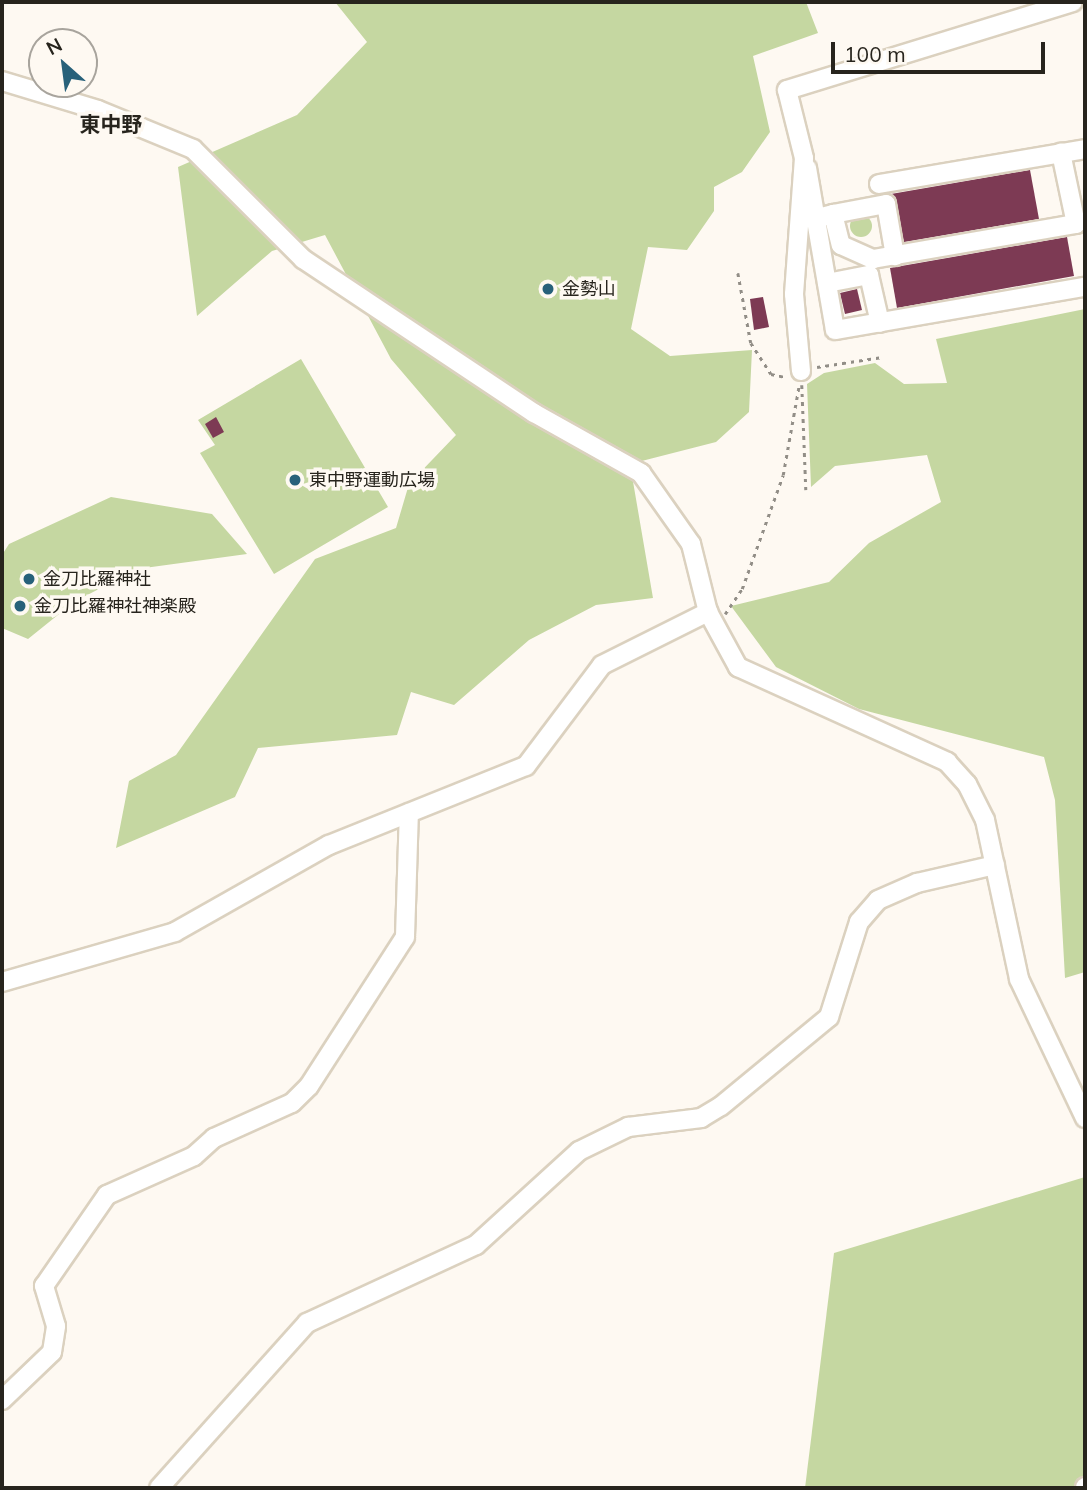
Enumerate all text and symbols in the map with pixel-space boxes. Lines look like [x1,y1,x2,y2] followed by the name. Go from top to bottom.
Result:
[28,28,98,98] north arrow
[835,28,1048,72] scale bar
[42,32,66,60] text: N
[844,41,906,67] text: 100 m
[80,111,142,137] district label: 東中野
[562,278,616,300] place label: 金勢山
[540,281,556,297] marker: 金勢山
[309,469,435,491] place label: 東中野運動広場
[287,472,303,488] marker: 東中野運動広場
[43,568,151,590] place label: 金刀比羅神社
[21,571,37,587] marker: 金刀比羅神社
[34,595,196,617] place label: 金刀比羅神社神楽殿
[12,598,28,614] marker: 金刀比羅神社神楽殿

